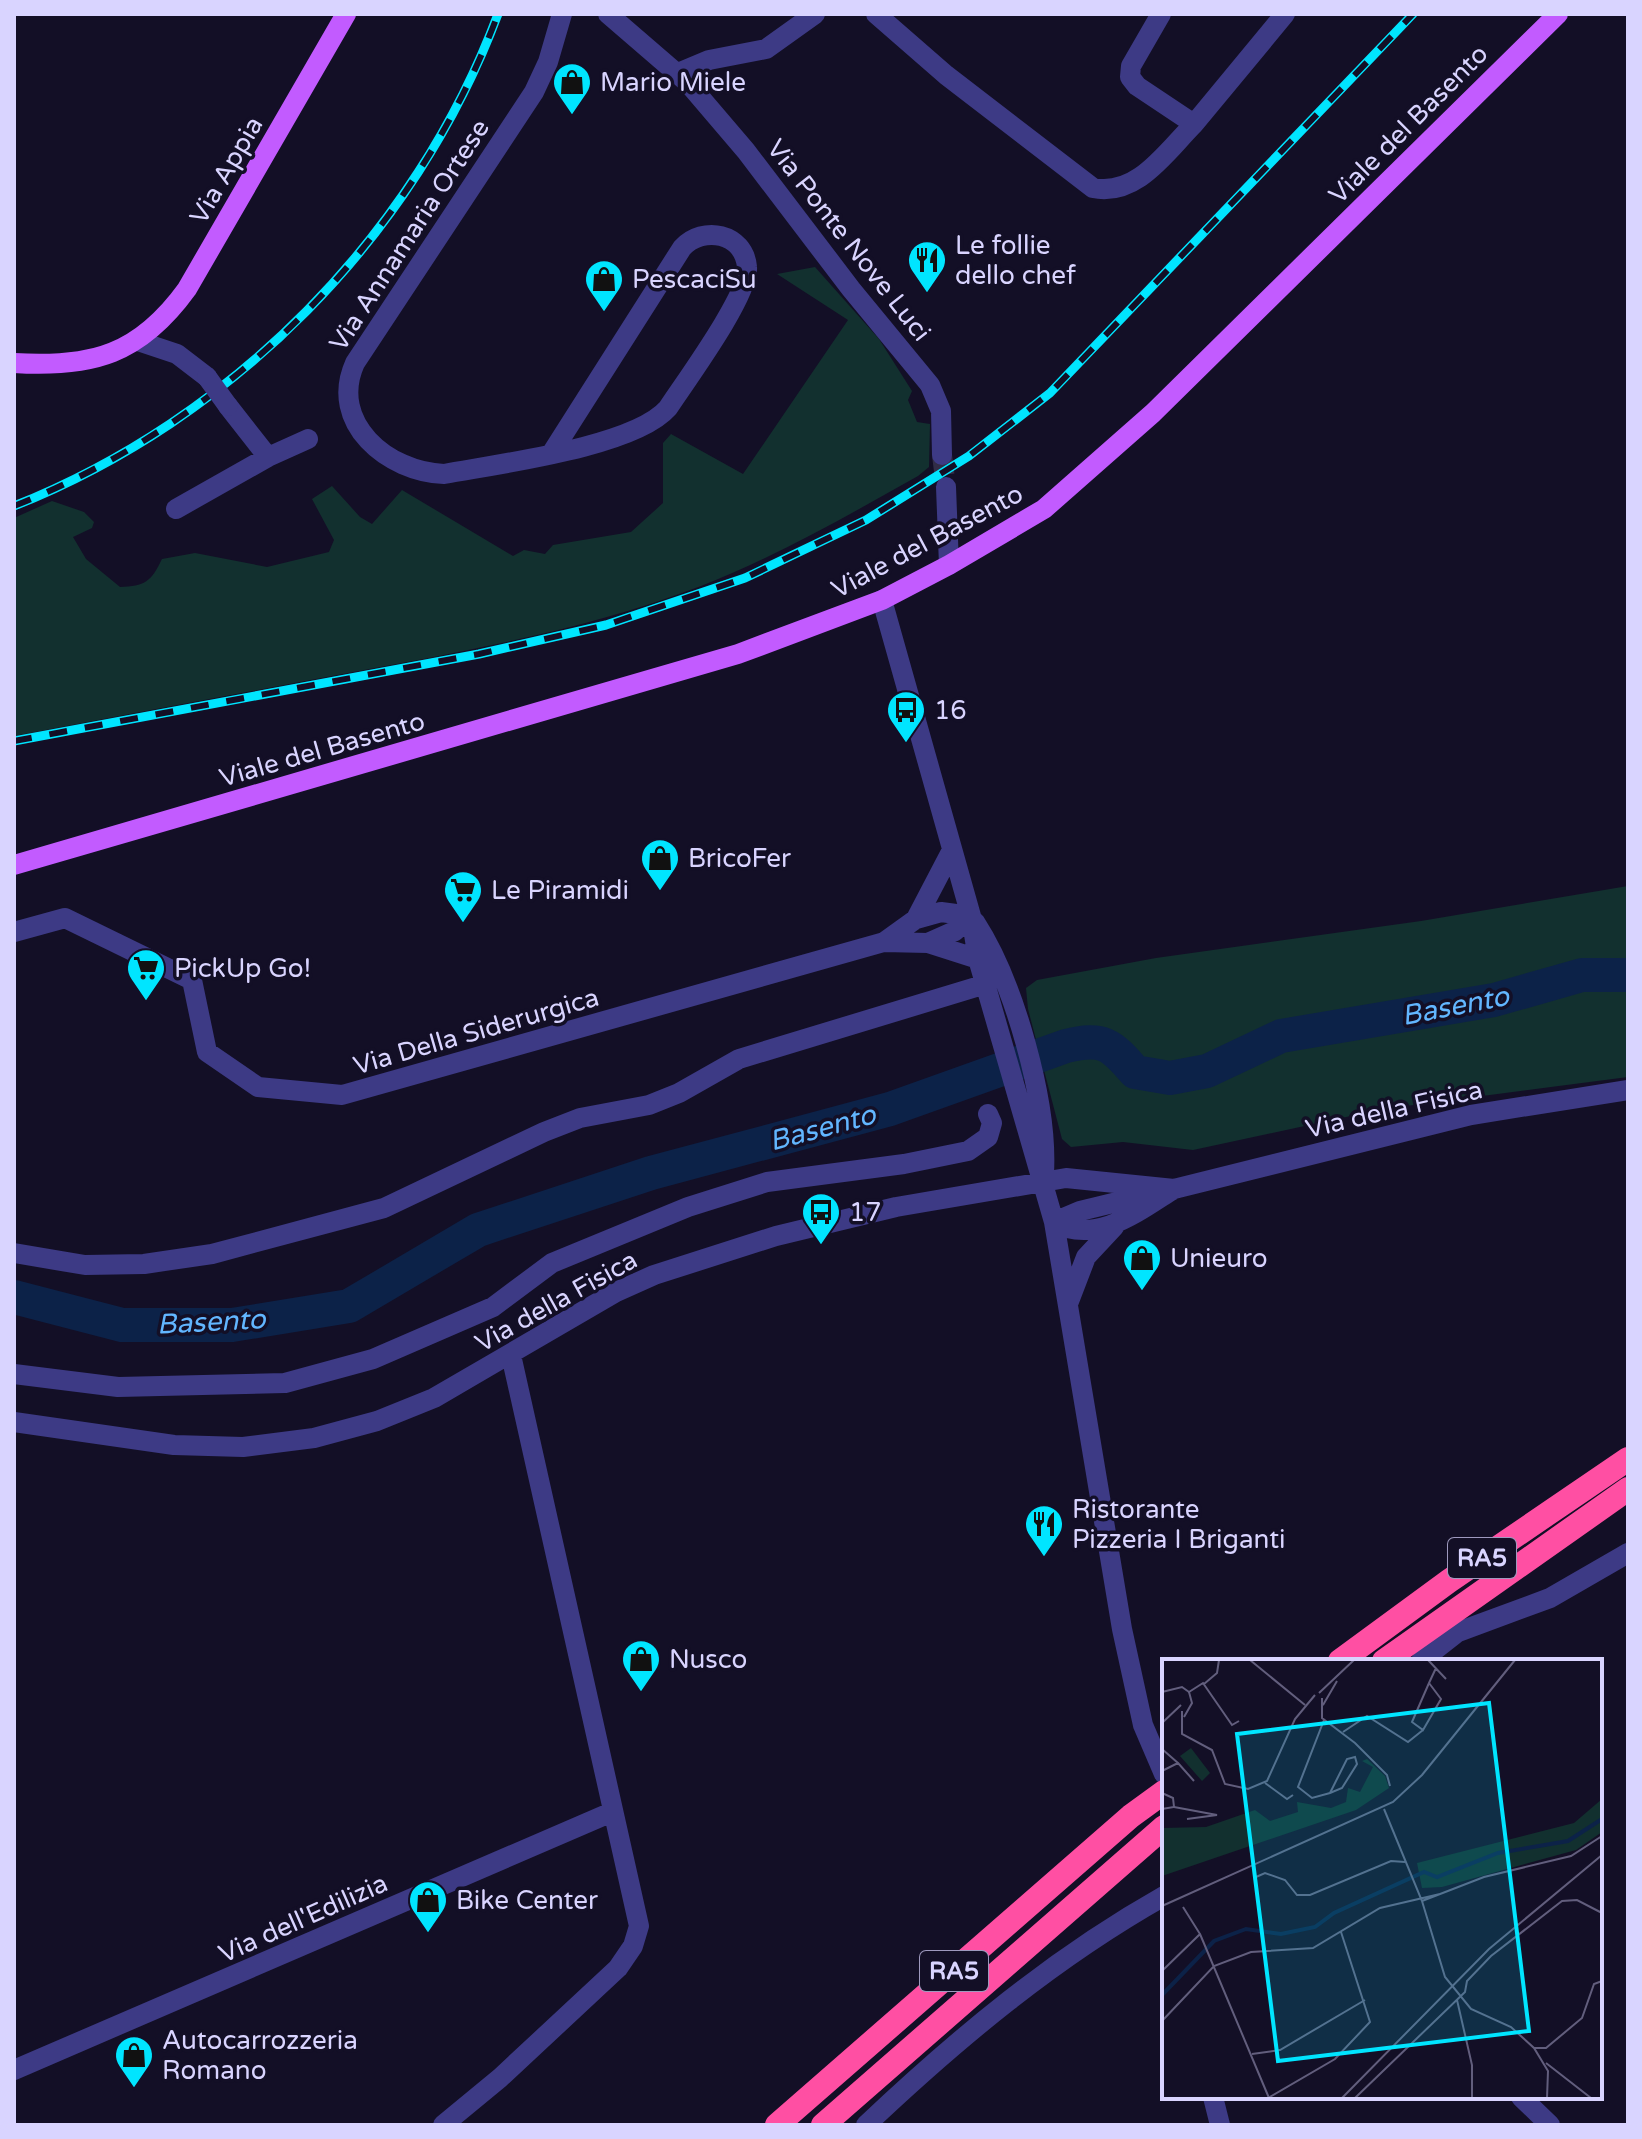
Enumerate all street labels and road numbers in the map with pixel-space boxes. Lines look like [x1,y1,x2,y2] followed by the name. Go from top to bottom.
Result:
[1322,38,1494,210] street label: Viale del Basento
[183,111,270,229] street label: Via Appia
[323,114,496,357] street label: Via Annamaria Ortese
[760,133,937,347] street label: Via Ponte Nove Luci
[826,478,1028,605] street label: Viale del Basento
[216,705,428,794] street label: Viale del Basento
[350,982,602,1081] street label: Via Della Siderurgica
[1303,1074,1486,1145] street label: Via della Fisica
[470,1244,643,1359] street label: Via della Fisica
[1448,1538,1516,1578] road number: RA5
[214,1867,392,1970] street label: Via dell'Edilizia
[920,1951,988,1991] road number: RA5

